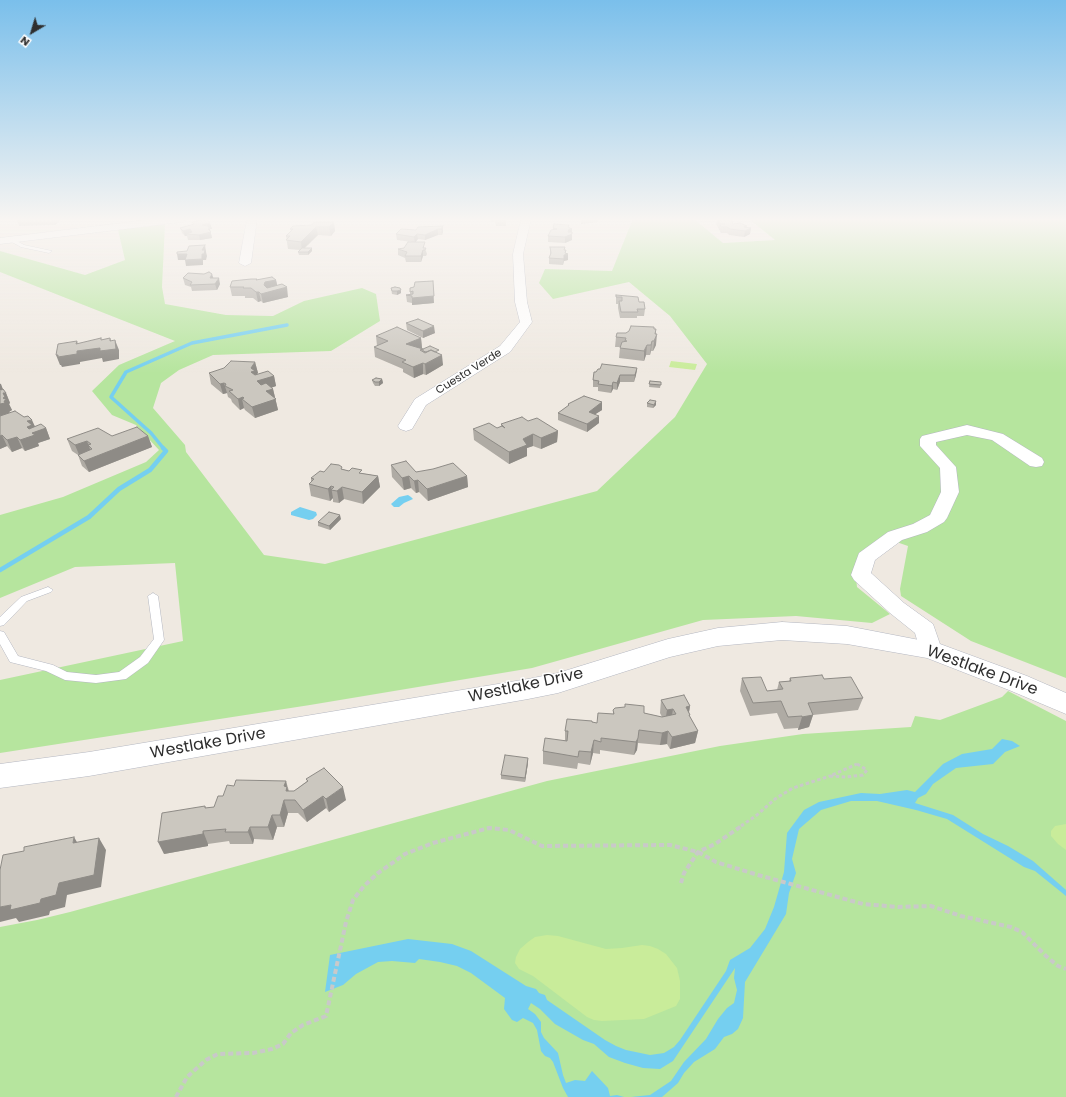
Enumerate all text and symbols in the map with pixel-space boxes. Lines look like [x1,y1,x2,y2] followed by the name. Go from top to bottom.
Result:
[12,12,52,52] north arrow
[16,33,33,50] text: N
[434,347,504,397] street label: Cuesta Verde
[924,642,1040,700] street label: Westlake Drive
[467,664,585,708] street label: Westlake Drive
[149,724,267,764] street label: Westlake Drive

